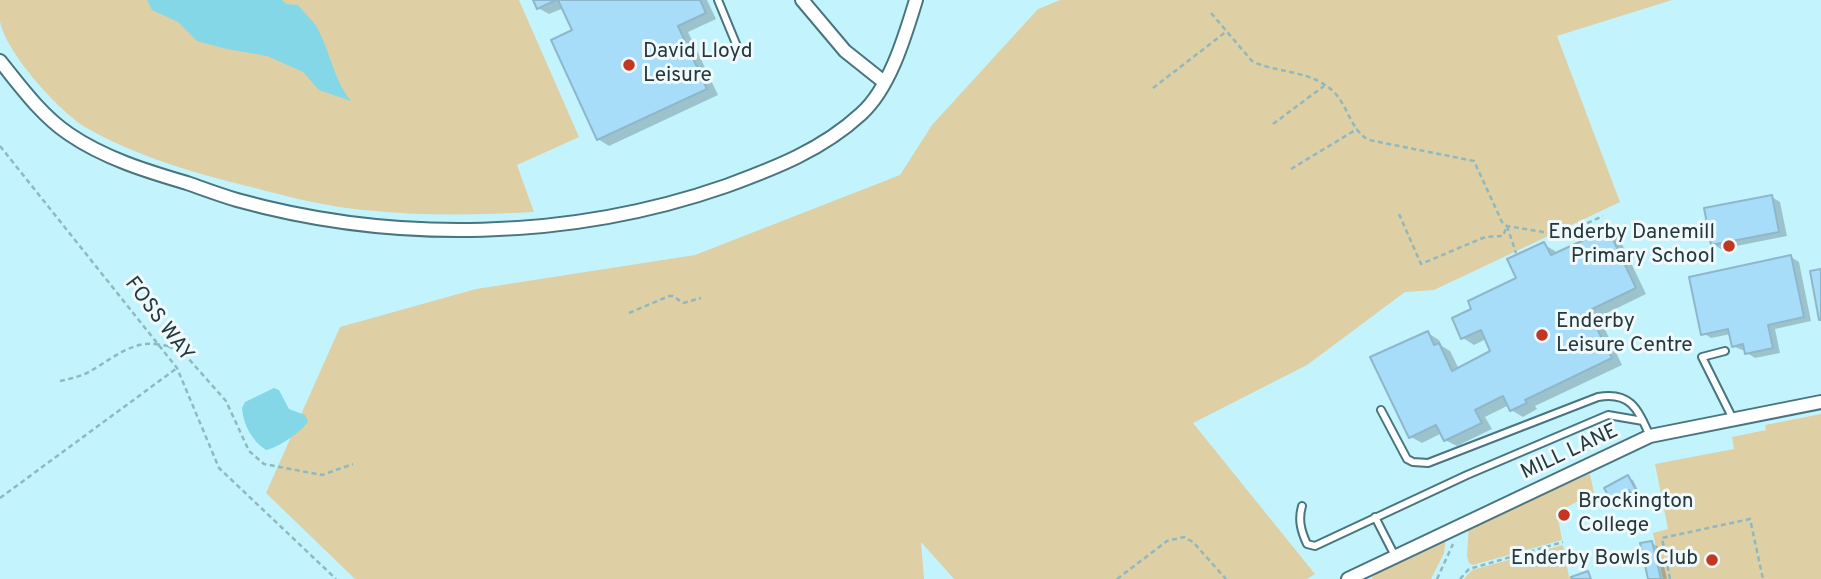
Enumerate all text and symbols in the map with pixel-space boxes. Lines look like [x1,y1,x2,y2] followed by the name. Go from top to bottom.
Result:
[643,40,752,90] place label: David Lloyd Leisure
[621,57,637,73] marker: David Lloyd Leisure
[1548,221,1715,271] place label: Enderby Danemill Primary School
[1721,238,1737,254] marker: Enderby Danemill Primary School
[118,273,198,367] street label: FOSS WAY
[1556,310,1693,360] place label: Enderby Leisure Centre
[1534,327,1550,343] marker: Enderby Leisure Centre
[1517,420,1623,486] street label: MILL LANE
[1578,490,1694,540] place label: Brockington College
[1556,507,1572,523] marker: Brockington College
[1511,547,1698,573] place label: Enderby Bowls Club
[1704,552,1720,568] marker: Enderby Bowls Club

